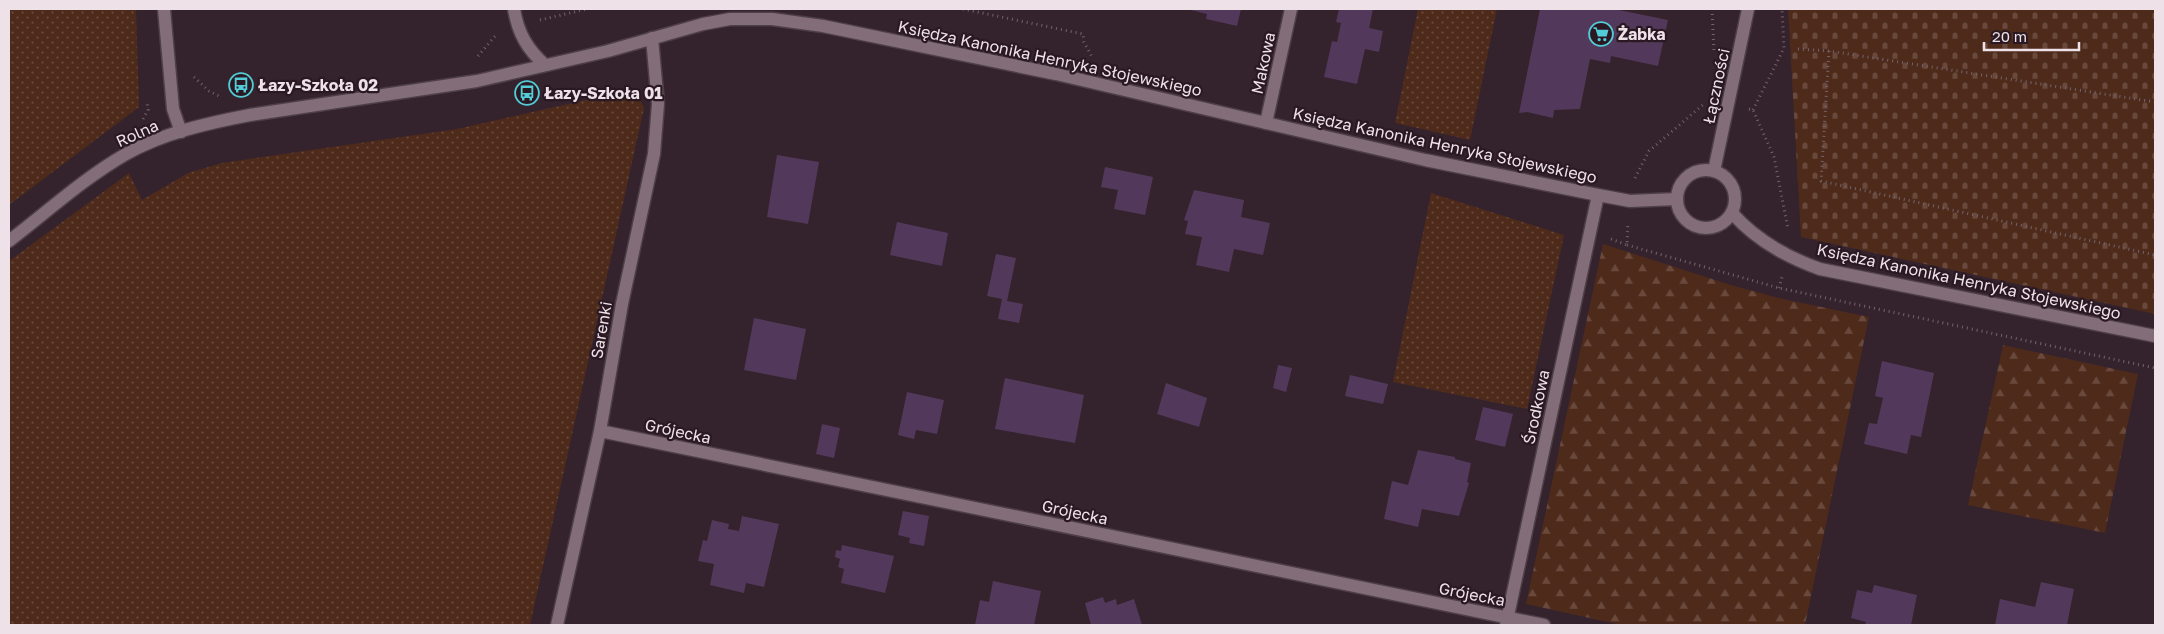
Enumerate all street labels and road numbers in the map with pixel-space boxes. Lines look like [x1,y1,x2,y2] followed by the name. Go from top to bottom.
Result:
[896,16,1204,100] street label: Księdza Kanonika Henryka Słojewskiego
[1247,30,1279,96] street label: Makowa
[1698,47,1734,125] street label: Łączności
[1291,103,1599,187] street label: Księdza Kanonika Henryka Słojewskiego
[113,115,161,151] street label: Rolna
[1815,239,2123,323] street label: Księdza Kanonika Henryka Słojewskiego
[586,300,616,360] street label: Sarenki
[1518,368,1554,446] street label: Środkowa
[643,414,713,448] street label: Grójecka
[1040,495,1110,529] street label: Grójecka
[1437,578,1507,610] street label: Grójecka

